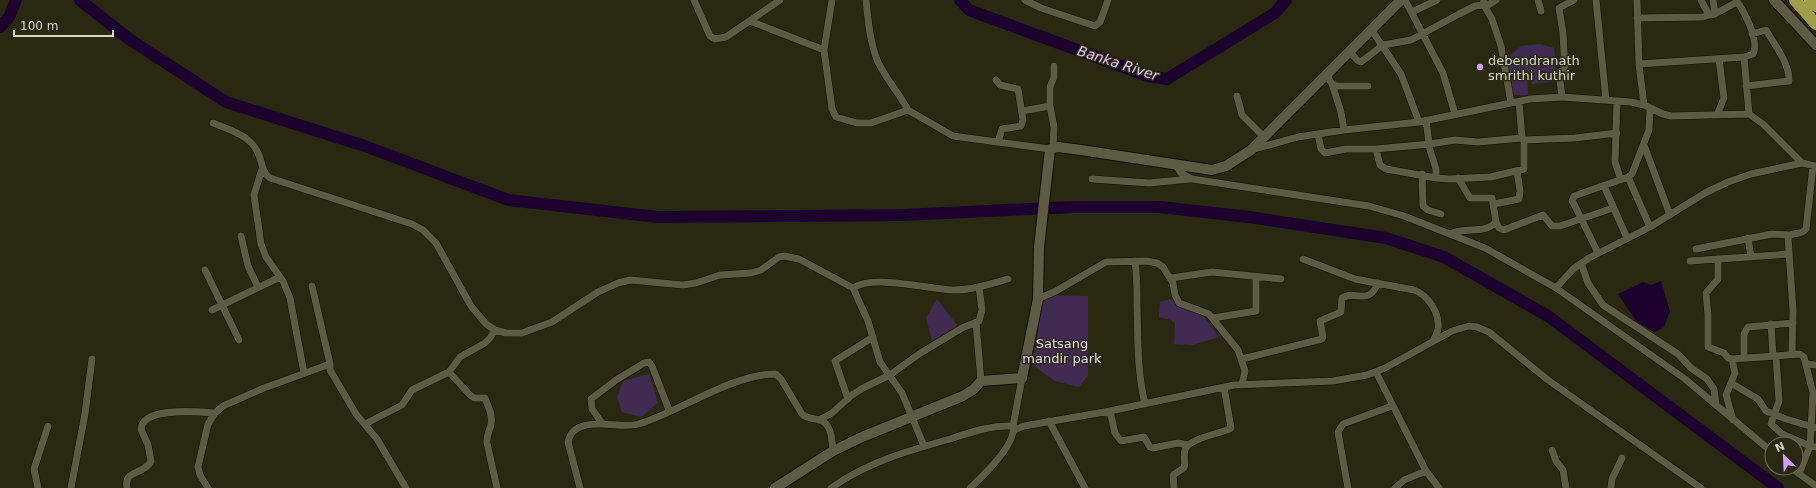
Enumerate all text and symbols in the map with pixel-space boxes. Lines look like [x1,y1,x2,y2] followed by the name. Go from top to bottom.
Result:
[14,12,113,38] scale bar
[20,19,58,33] text: 100 m
[1075,42,1162,84] water label: Banka River
[1488,53,1580,83] place label: debendranath smrithi kuthir
[1475,62,1485,72] marker: debendranath smrithi kuthir
[1022,336,1102,366] park label: Satsang mandir park
[1764,436,1804,476] north arrow
[1773,440,1787,455] text: N

